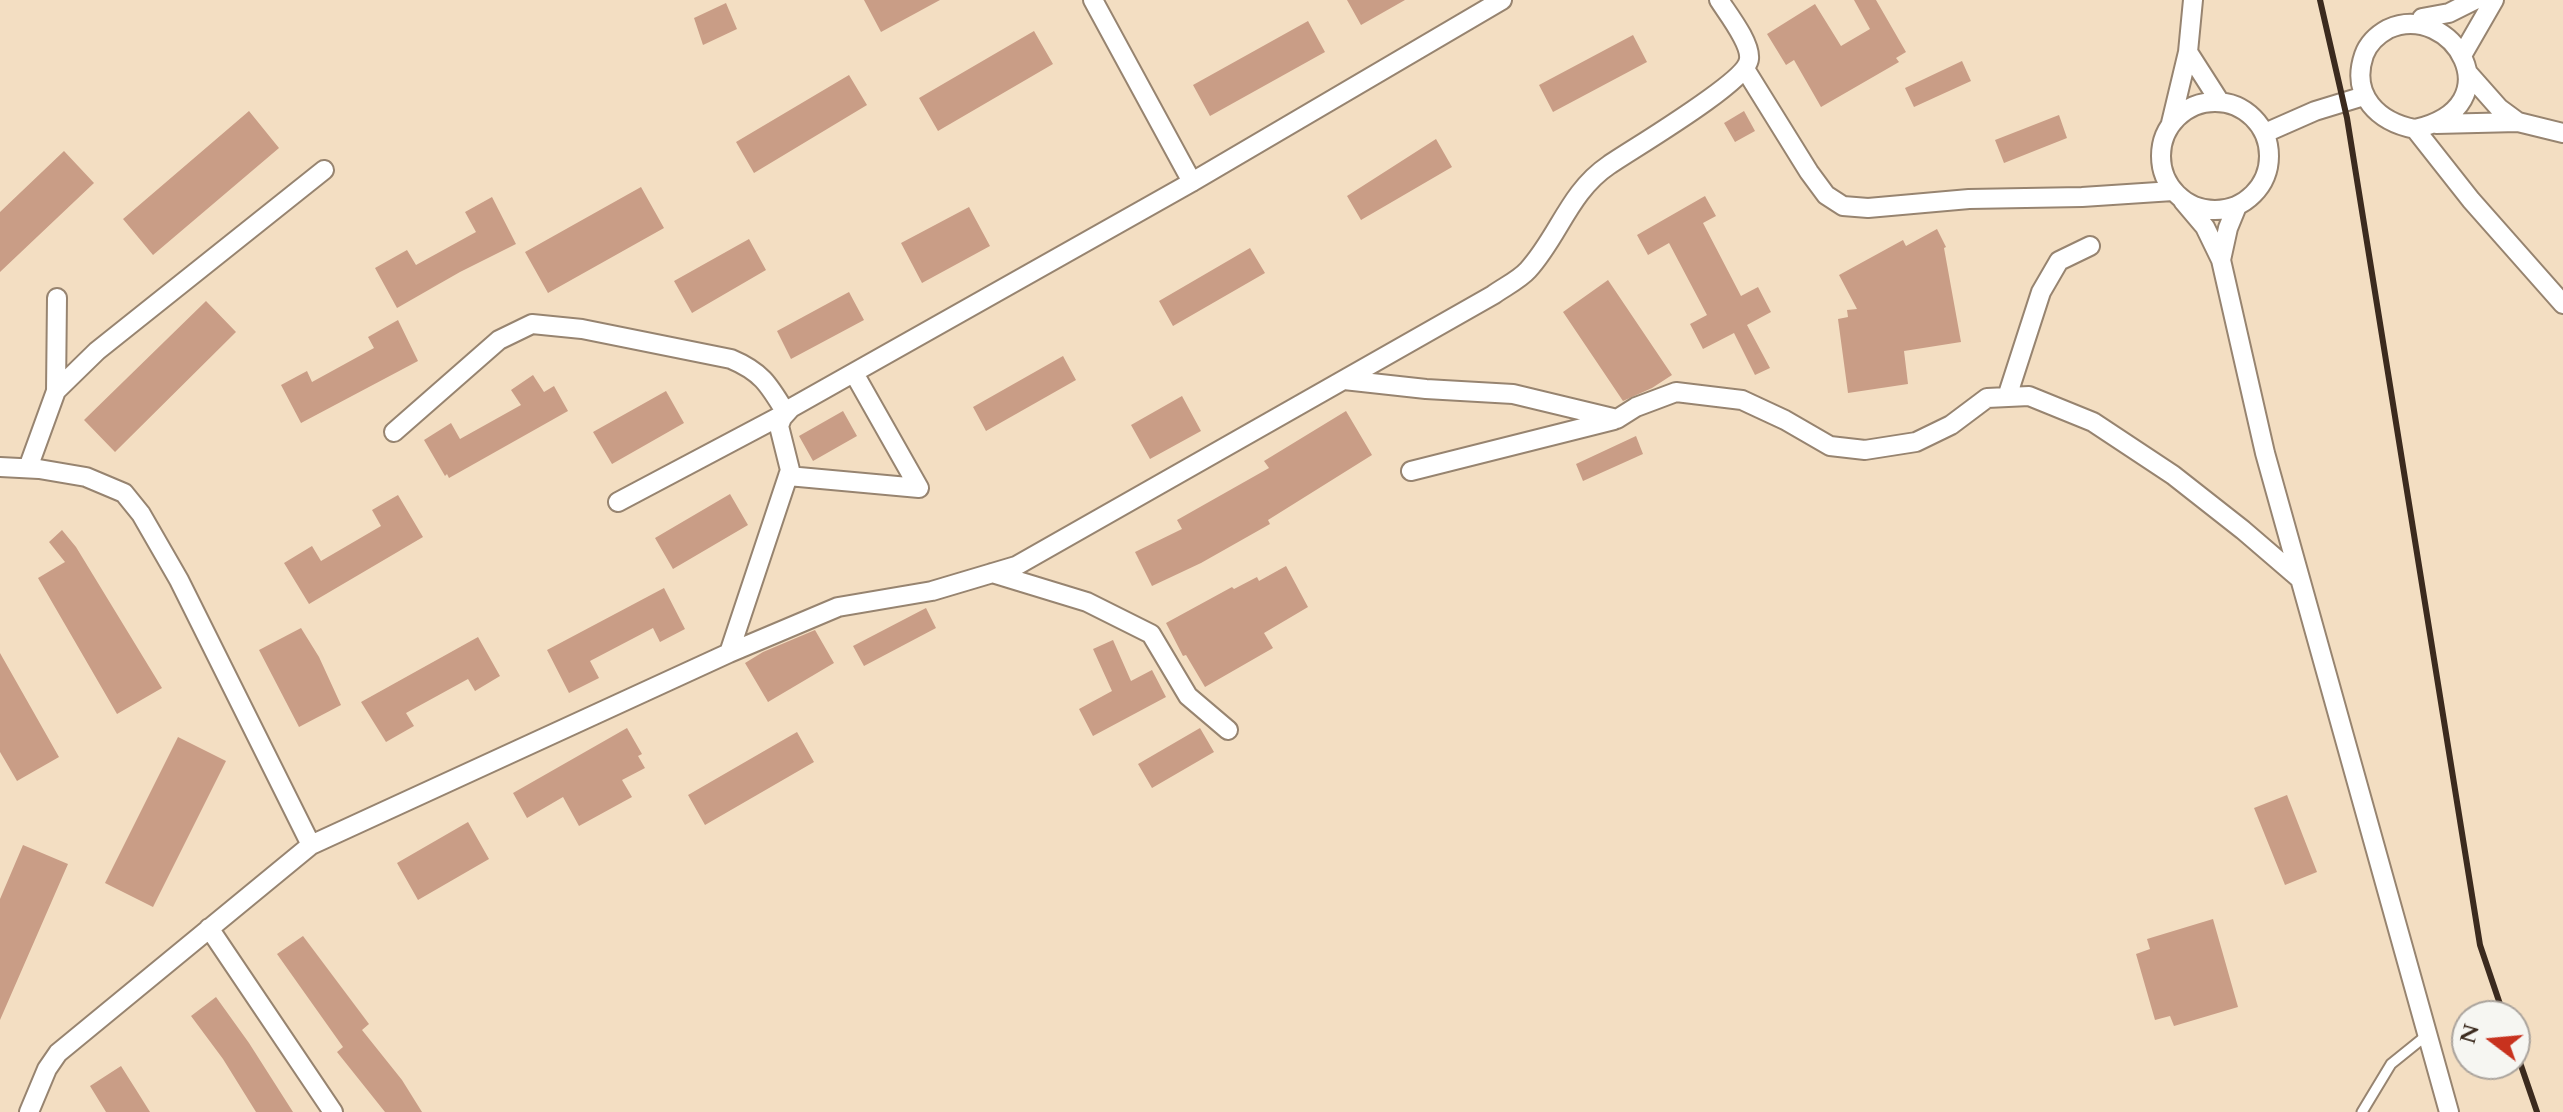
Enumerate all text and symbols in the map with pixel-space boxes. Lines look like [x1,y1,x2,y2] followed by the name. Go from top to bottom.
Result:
[2451,1000,2531,1080] north arrow
[2453,1021,2487,1047] text: N

